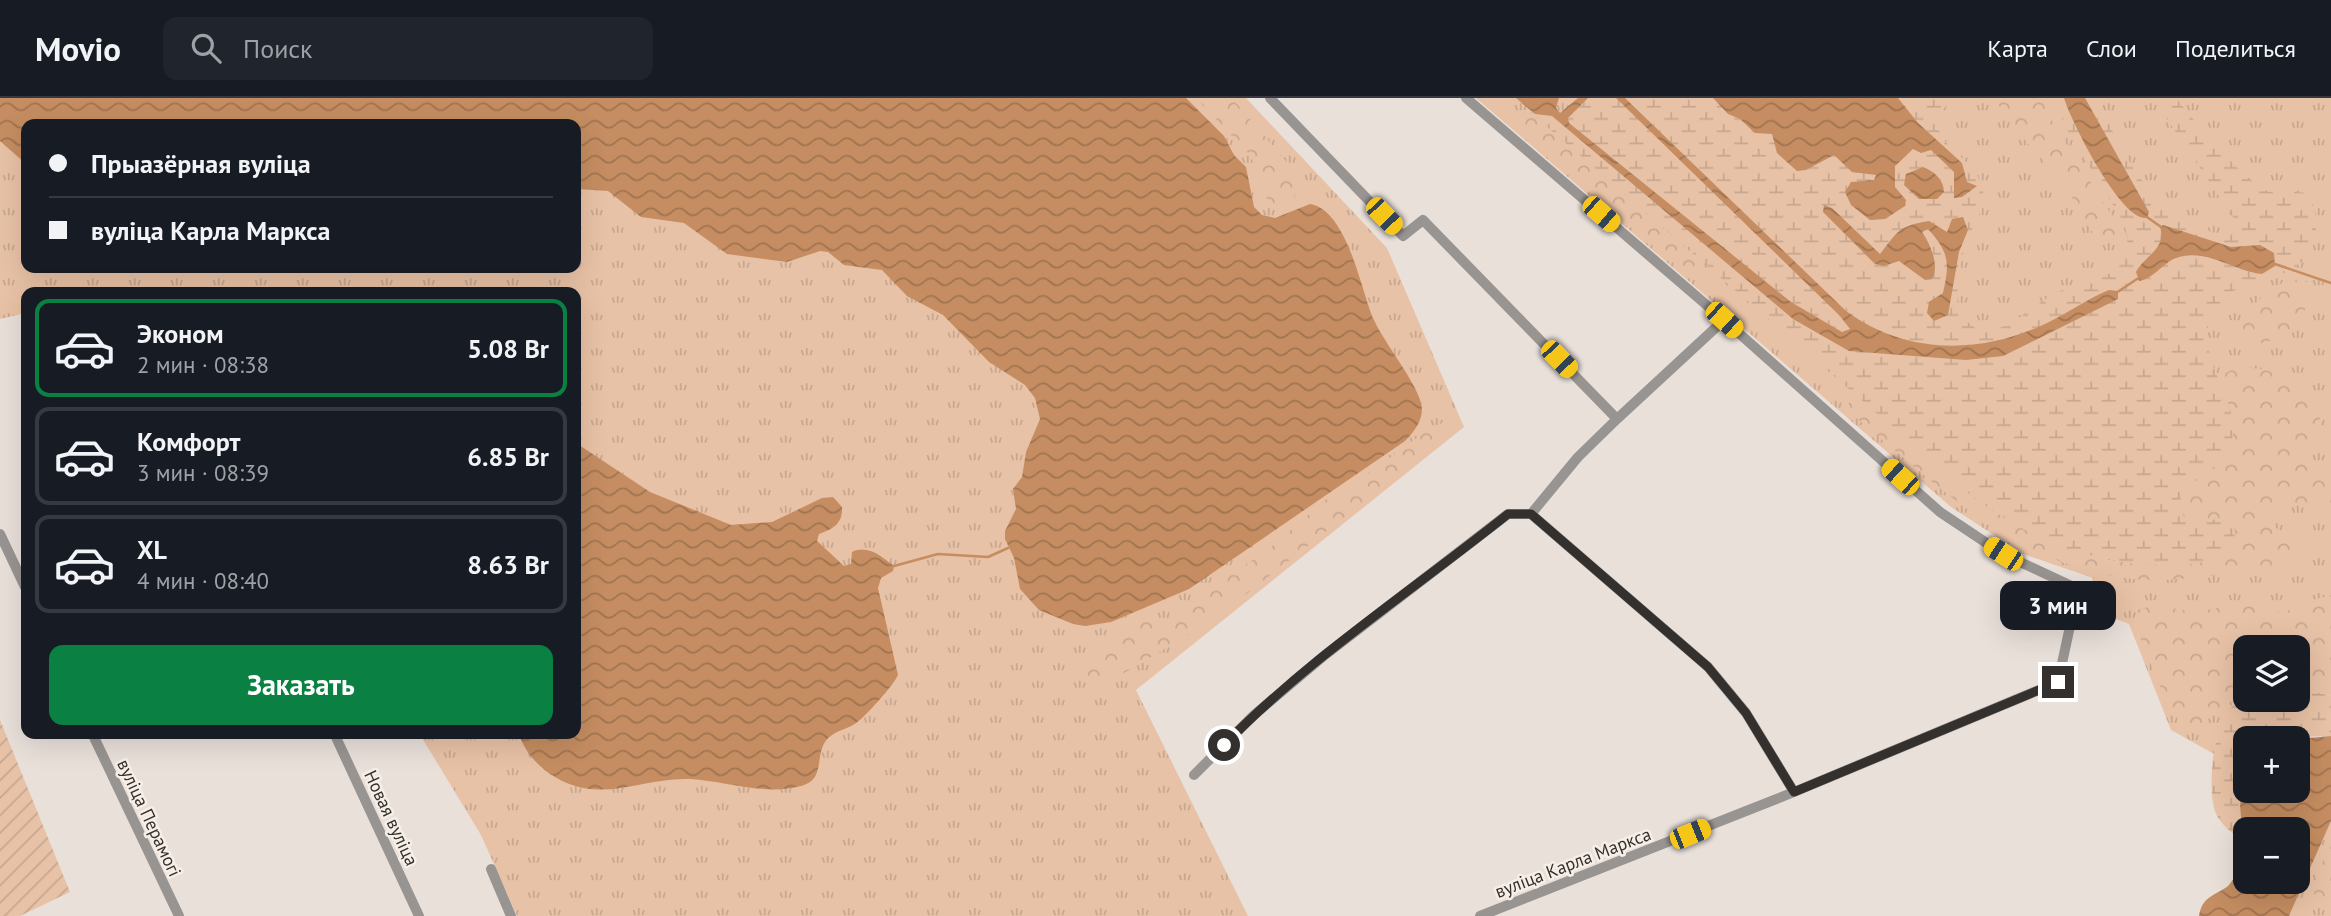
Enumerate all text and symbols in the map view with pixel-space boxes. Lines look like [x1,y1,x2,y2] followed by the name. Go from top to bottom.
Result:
[163,17,653,80] search box
[35,27,121,70] text: Movio
[187,29,225,67] icon: search
[243,32,313,65] text: Поиск
[1987,33,2048,64] text: Карта
[2086,33,2137,64] text: Слои
[2175,33,2296,64] text: Поделиться
[91,147,311,180] text: Прыазёрная вуліца
[1579,192,1624,236] car
[1362,194,1407,238] car
[91,214,331,247] text: вуліца Карла Маркса
[1702,298,1747,342] car
[53,317,116,380] icon: car
[137,317,224,350] text: Эконом
[467,332,549,365] text: 5.08 Br
[1537,337,1582,381] car
[137,350,269,379] text: 2 мин · 08:38
[53,425,116,488] icon: car
[137,425,240,458] text: Комфорт
[467,440,549,473] text: 6.85 Br
[1878,455,1923,499] car
[137,458,269,487] text: 3 мин · 08:39
[53,533,116,596] icon: car
[137,533,167,566] text: XL
[1980,534,2027,574] car
[467,548,549,581] text: 8.63 Br
[137,566,269,595] text: 4 мин · 08:40
[2000,580,2116,630] callout: 3 мин
[2028,591,2088,620] text: 3 мин
[2233,635,2310,894] map controls
[2233,635,2310,712] button: layers
[49,645,553,725] button: Заказать
[2042,666,2074,698] route end
[2233,726,2310,803] button: +
[1208,729,1240,761] route start
[112,755,187,880] street label: вуліца Перамогі
[359,766,424,869] street label: Новая вуліца
[1667,816,1714,852] car
[2233,817,2310,894] button: −
[1492,822,1654,903] street label: вуліца Карла Маркса

